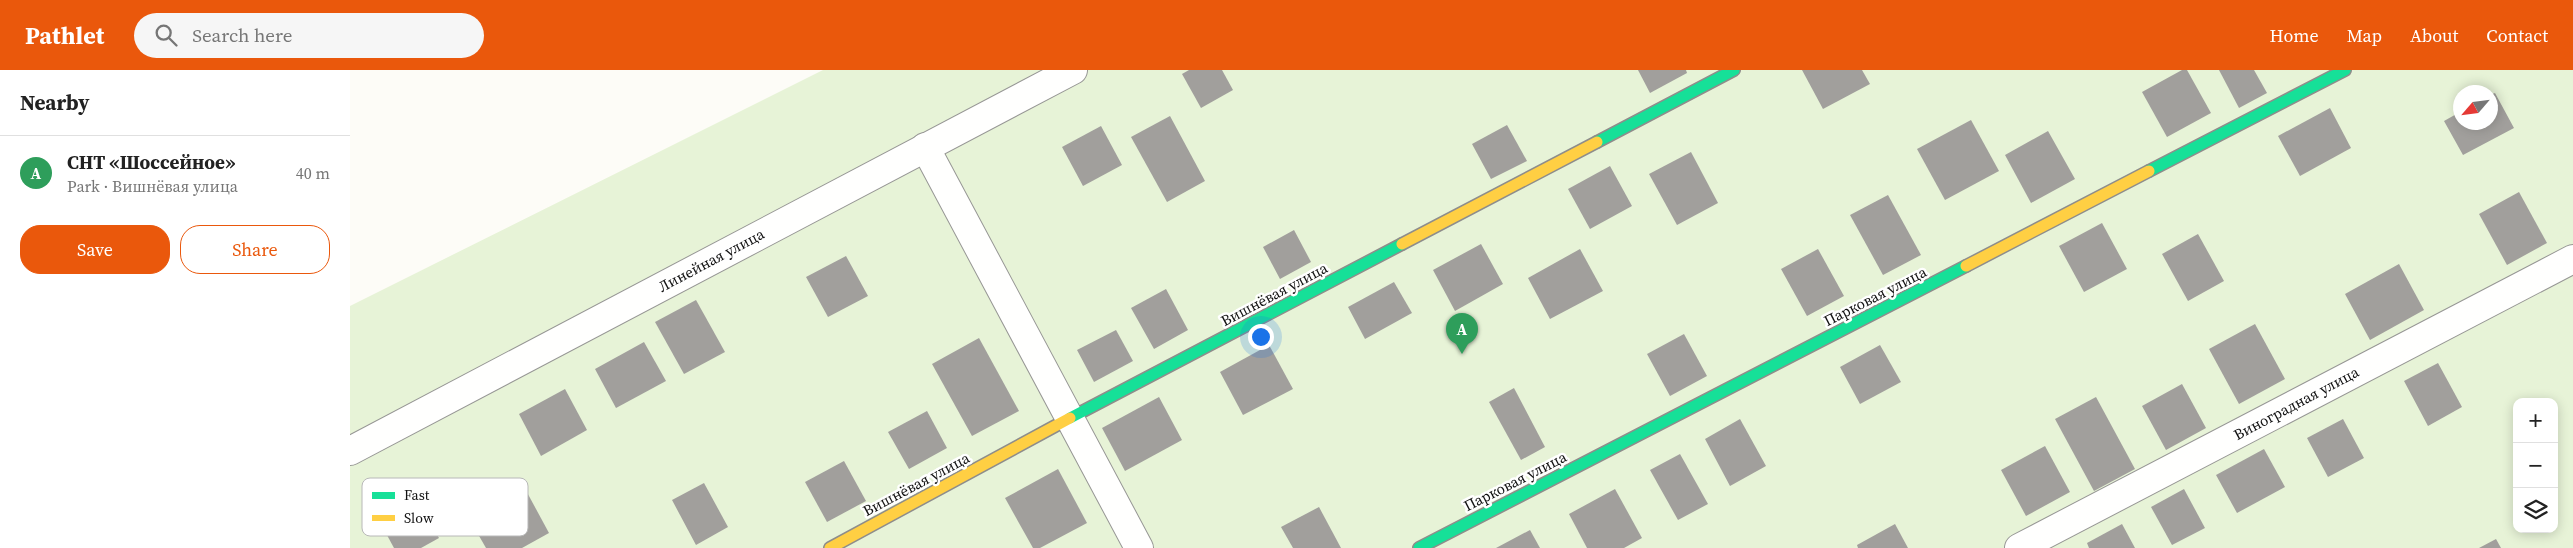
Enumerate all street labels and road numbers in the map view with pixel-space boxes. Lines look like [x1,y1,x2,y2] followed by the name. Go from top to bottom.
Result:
[654,223,768,297] street label: Линейная улица
[1217,257,1331,331] street label: Вишнёвая улица
[1820,261,1930,331] street label: Парковая улица
[2230,361,2363,445] street label: Виноградная улица
[1460,446,1570,516] street label: Парковая улица
[859,447,973,521] street label: Вишнёвая улица

